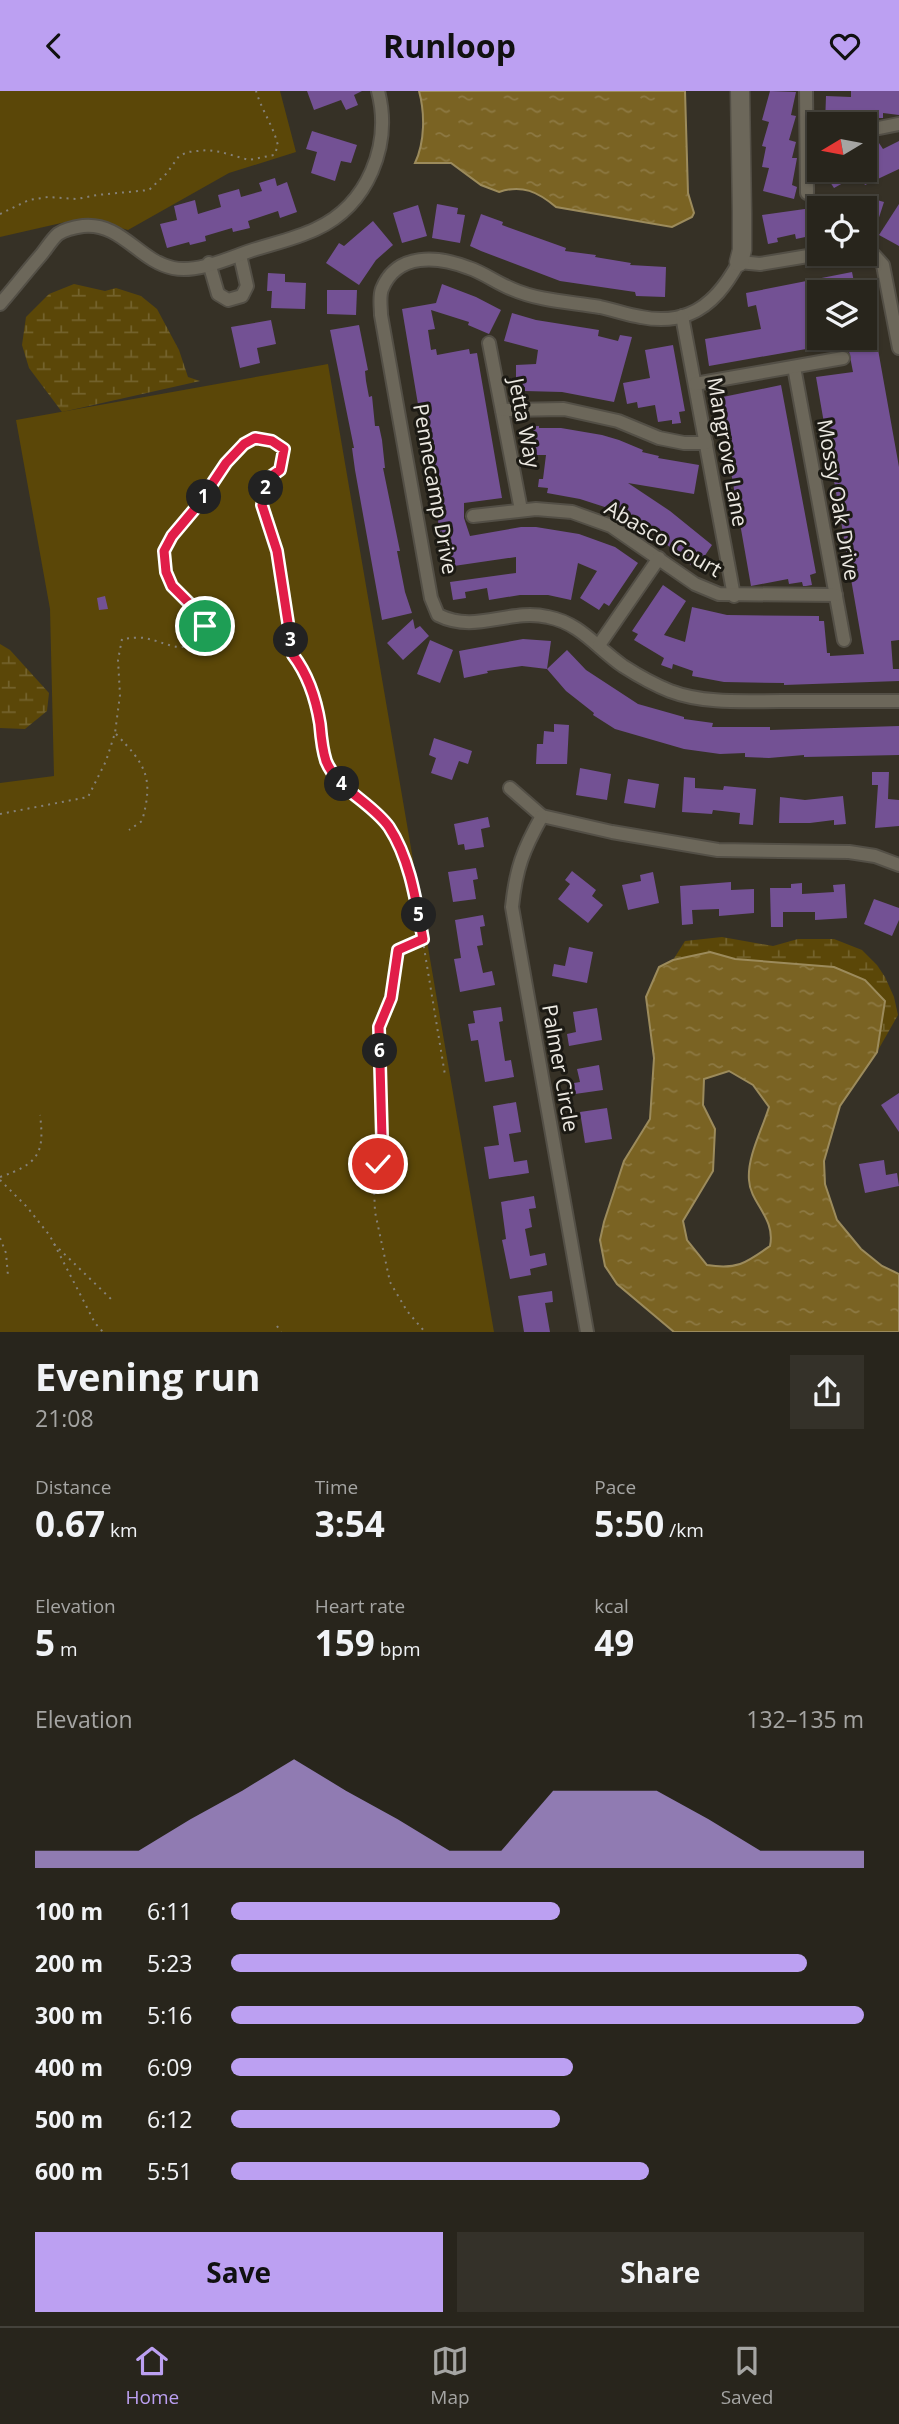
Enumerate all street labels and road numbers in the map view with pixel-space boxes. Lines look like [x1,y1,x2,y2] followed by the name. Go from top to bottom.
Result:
[502,373,548,471] street label: Jetta Way
[701,375,755,529] street label: Mangrove Lane
[407,401,465,576] street label: Pennecamp Drive
[811,417,867,583] street label: Mossy Oak Drive
[600,493,727,583] street label: Abasco Court
[536,1002,586,1134] street label: Palmer Circle

